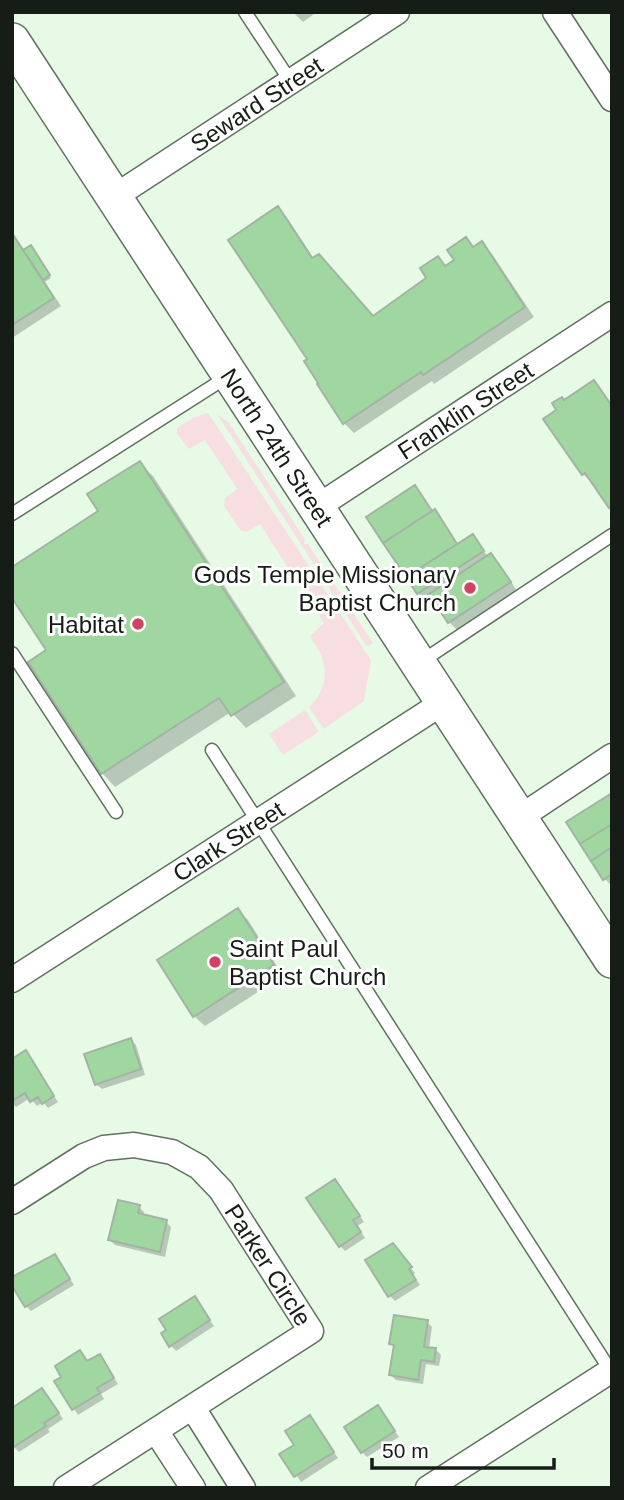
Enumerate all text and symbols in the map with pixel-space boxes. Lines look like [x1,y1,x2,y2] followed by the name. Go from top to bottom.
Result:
[185,51,328,157] street label: Seward Street
[392,356,538,464] street label: Franklin Street
[216,363,339,531] street label: North 24th Street
[194,561,456,616] place label: Gods Temple Missionary Baptist Church
[462,580,478,596] marker: Gods Temple Missionary Baptist Church
[48,611,124,638] place label: Habitat
[130,616,146,632] marker: Habitat
[167,795,289,887] street label: Clark Street
[229,935,386,990] place label: Saint Paul Baptist Church
[207,954,223,970] marker: Saint Paul Baptist Church
[220,1199,317,1330] street label: Parker Circle
[372,1426,554,1470] scale bar
[382,1439,429,1462] text: 50 m

